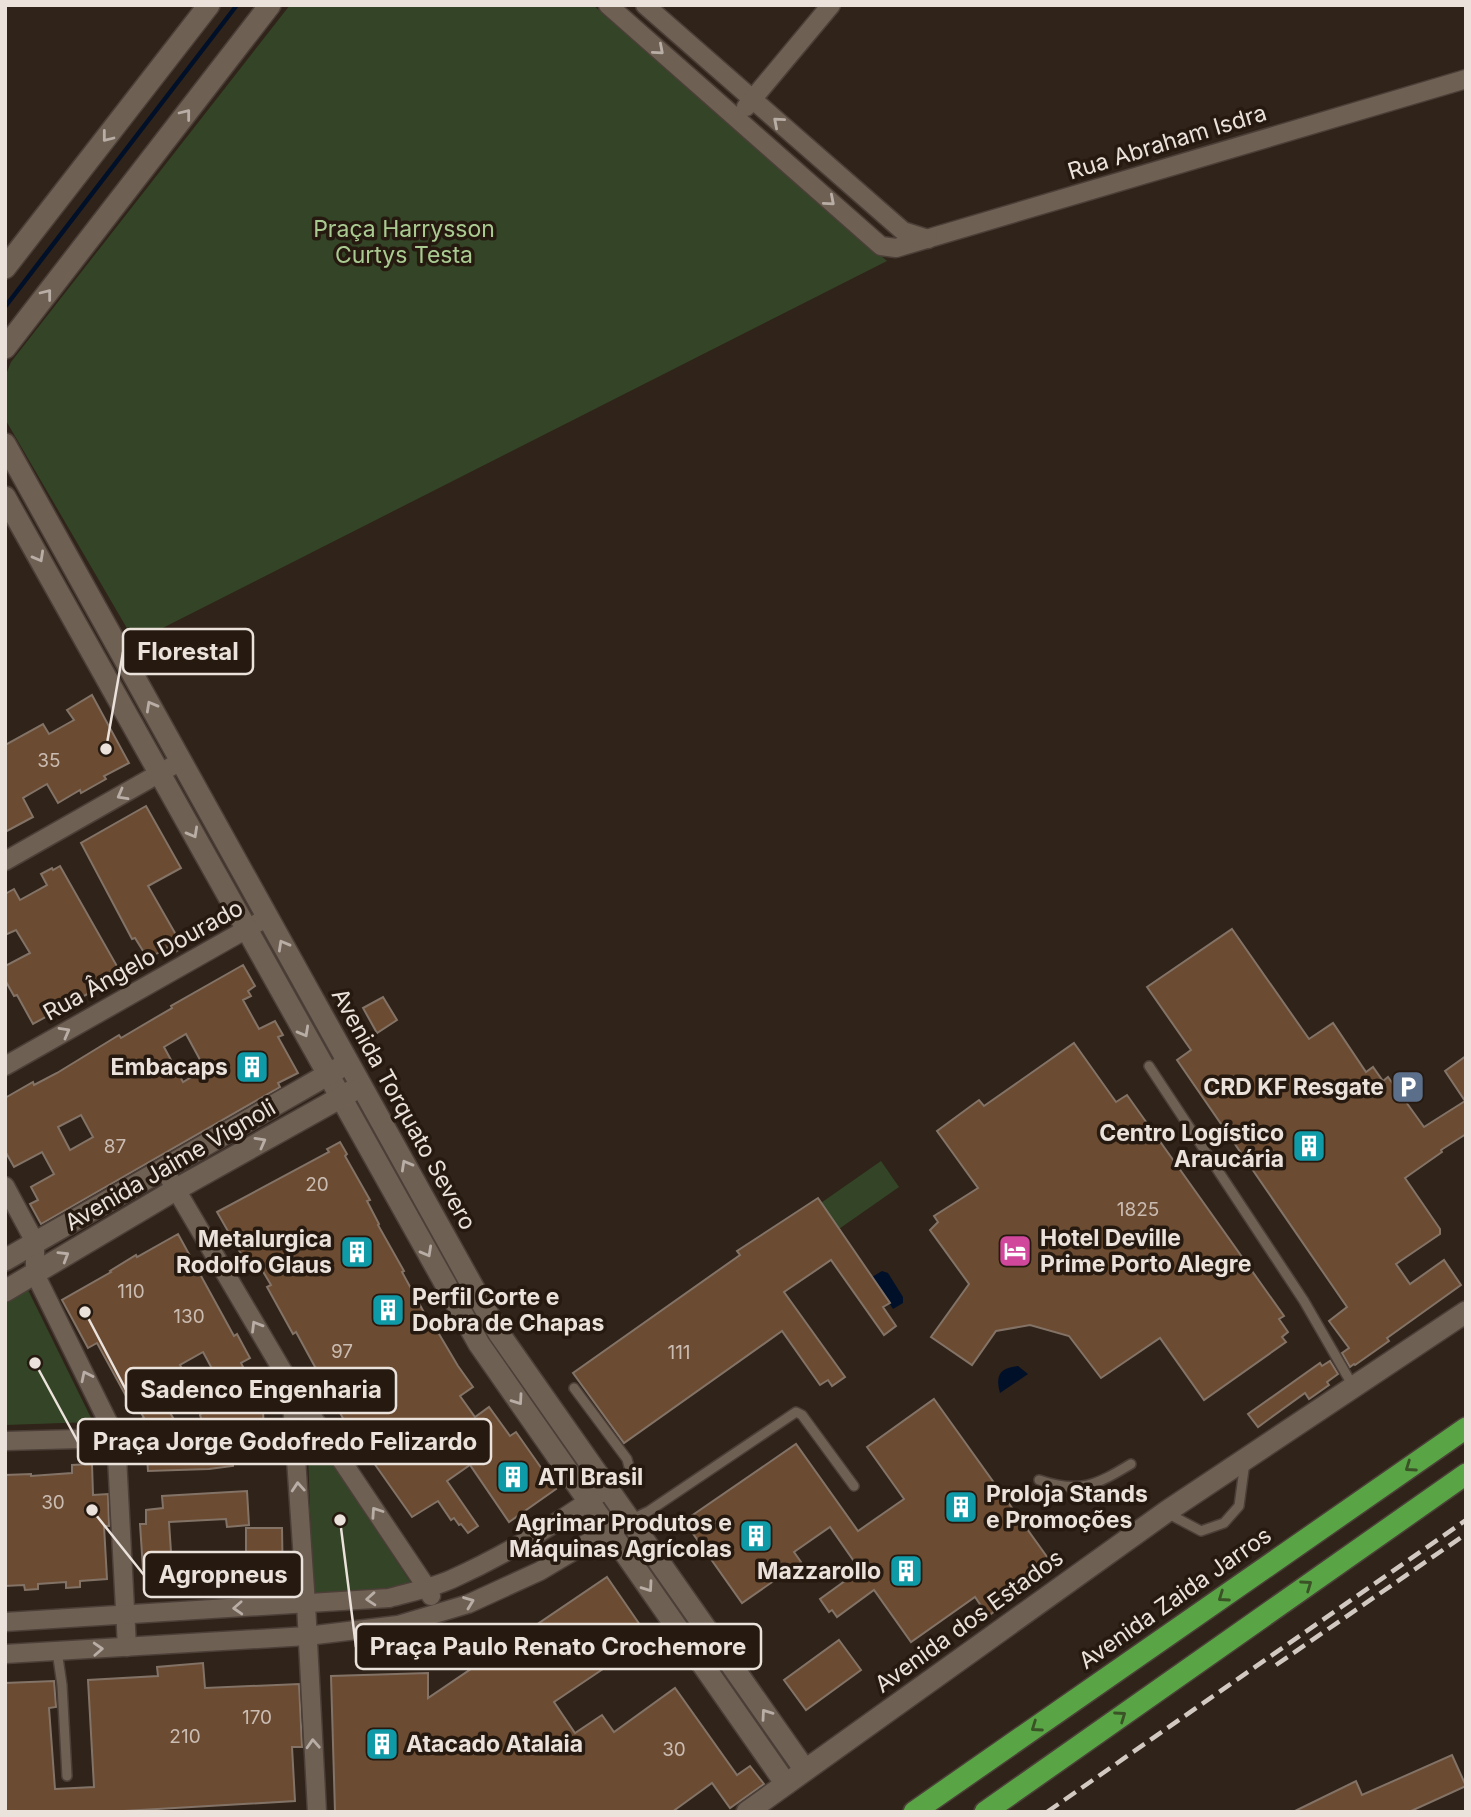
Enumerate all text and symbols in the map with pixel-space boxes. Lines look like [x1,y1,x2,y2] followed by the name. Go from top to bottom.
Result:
[651,42,664,54] one-way arrow
[1064,98,1270,186] street label: Rua Abraham Isdra
[177,109,190,122] one-way arrow
[773,118,786,130] one-way arrow
[102,129,115,141] one-way arrow
[821,192,834,205] one-way arrow
[313,215,495,269] park label: Praça Harrysson Curtys Testa
[38,289,51,302] one-way arrow
[31,549,44,562] one-way arrow
[123,629,253,674] callout: Florestal
[137,637,239,666] text: Florestal
[146,700,159,713] one-way arrow
[37,749,61,772] house number: 35
[117,787,129,800] one-way arrow
[185,826,198,838] one-way arrow
[38,893,248,1027] street label: Rua Ângelo Dourado
[278,940,291,952] one-way arrow
[326,983,482,1235] street label: Avenida Torquato Severo
[296,1024,309,1037] one-way arrow
[57,1027,70,1040] one-way arrow
[233,1048,271,1086] building icon: Embacaps
[110,1053,228,1081] place label: Embacaps
[1389,1068,1427,1106] parking icon: CRD KF Resgate
[1203,1073,1384,1101] place label: CRD KF Resgate
[60,1093,280,1237] street label: Avenida Jaime Vignoli
[1099,1119,1284,1173] place label: Centro Logístico Araucária
[1290,1127,1328,1165] building icon: Centro Logístico Araucária
[104,1135,126,1158] house number: 87
[254,1137,266,1150] one-way arrow
[400,1160,414,1172] one-way arrow
[305,1173,329,1196] house number: 20
[1117,1198,1159,1221] house number: 1825
[1040,1224,1251,1278] place label: Hotel Deville Prime Porto Alegre
[176,1225,332,1279] place label: Metalurgica Rodolfo Glaus
[996,1232,1034,1270] hotel icon: Hotel Deville Prime Porto Alegre
[338,1233,376,1271] building icon: Metalurgica Rodolfo Glaus
[419,1244,432,1257] one-way arrow
[57,1252,70,1265] one-way arrow
[117,1280,145,1303] house number: 110
[412,1283,604,1337] place label: Perfil Corte e Dobra de Chapas
[369,1291,407,1329] building icon: Perfil Corte e Dobra de Chapas
[173,1305,205,1328] house number: 130
[251,1321,264,1334] one-way arrow
[331,1340,353,1363] house number: 97
[667,1341,691,1364] house number: 111
[126,1368,396,1413] callout: Sadenco Engenharia
[80,1371,94,1383] one-way arrow
[140,1375,382,1404] text: Sadenco Engenharia
[510,1392,522,1405] one-way arrow
[78,1419,491,1464] callout: Praça Jorge Godofredo Felizardo
[93,1427,477,1456] text: Praça Jorge Godofredo Felizardo
[494,1458,532,1496] building icon: ATI Brasil
[1405,1459,1418,1471] one-way arrow
[538,1463,643,1491] place label: ATI Brasil
[986,1480,1148,1534] place label: Proloja Stands e Promoções
[291,1481,306,1492] one-way arrow
[942,1488,980,1526] building icon: Proloja Stands e Promoções
[41,1491,65,1514] house number: 30
[371,1506,384,1519] one-way arrow
[509,1509,732,1563] place label: Agrimar Produtos e Máquinas Agrícolas
[737,1517,775,1555] building icon: Agrimar Produtos e Máquinas Agrícolas
[1073,1521,1277,1675] street label: Avenida Zaida Jarros
[869,1543,1069,1699] street label: Avenida dos Estados
[144,1552,302,1597] callout: Agropneus
[887,1552,925,1590] building icon: Mazzarollo
[757,1557,881,1585] place label: Mazzarollo
[158,1560,288,1589] text: Agropneus
[640,1579,652,1592] one-way arrow
[1299,1581,1312,1593] one-way arrow
[1218,1589,1231,1601] one-way arrow
[365,1591,376,1606] one-way arrow
[463,1597,475,1611] one-way arrow
[232,1600,243,1615] one-way arrow
[356,1624,761,1669] callout: Praça Paulo Renato Crochemore
[370,1632,746,1661] text: Praça Paulo Renato Crochemore
[93,1642,104,1657] one-way arrow
[242,1706,272,1729] house number: 170
[762,1709,774,1722] one-way arrow
[1113,1712,1126,1724] one-way arrow
[1031,1719,1044,1731] one-way arrow
[169,1725,201,1748] house number: 210
[363,1725,401,1763] building icon: Atacado Atalaia
[406,1730,583,1758] place label: Atacado Atalaia
[306,1738,321,1749] one-way arrow
[662,1738,686,1761] house number: 30

